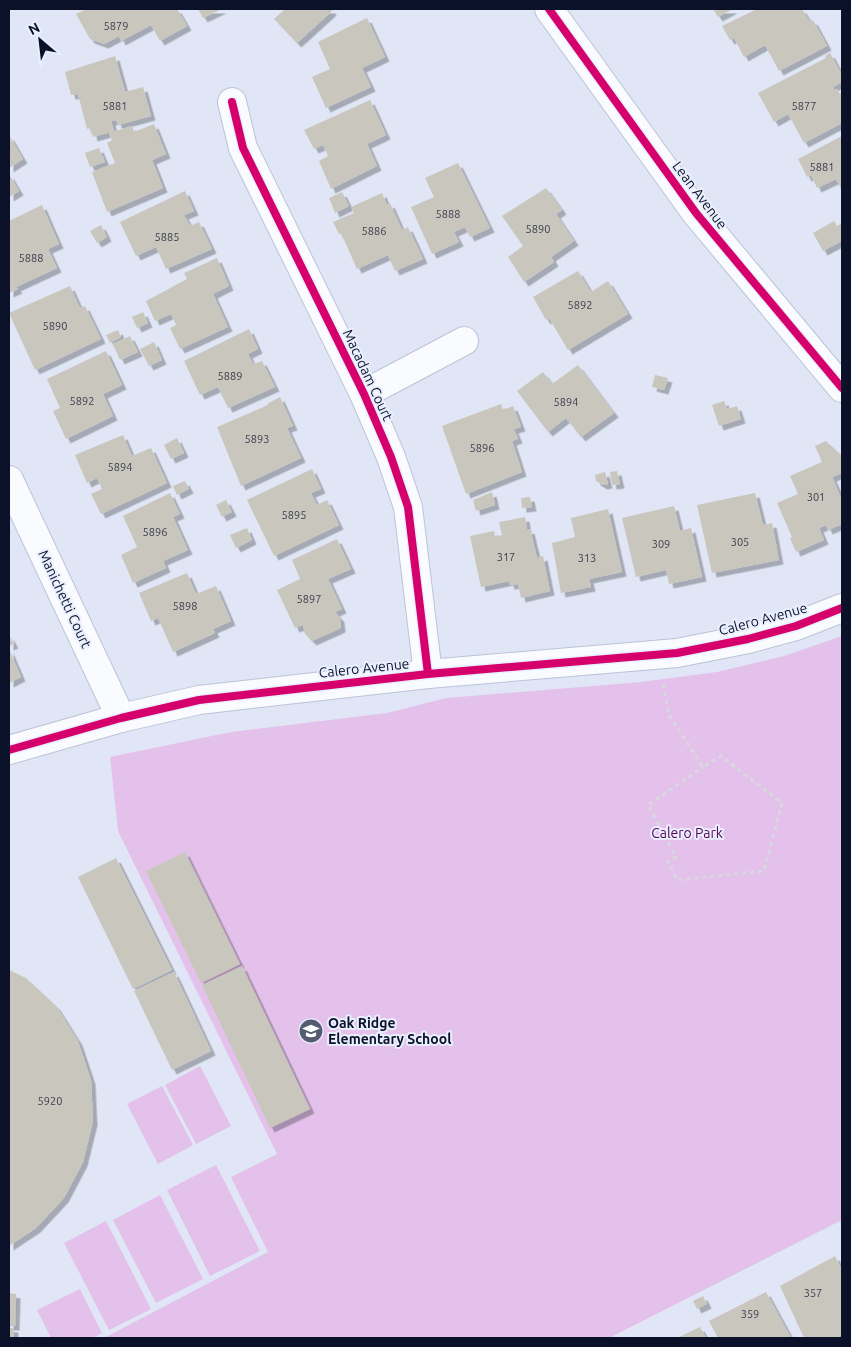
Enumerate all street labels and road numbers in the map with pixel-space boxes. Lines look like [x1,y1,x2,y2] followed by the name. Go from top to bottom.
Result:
[669,158,731,232] street label: Lean Avenue
[340,327,396,424] street label: Macadam Court
[35,548,95,651] street label: Manichetti Court
[717,599,809,639] street label: Calero Avenue
[318,655,410,681] street label: Calero Avenue

